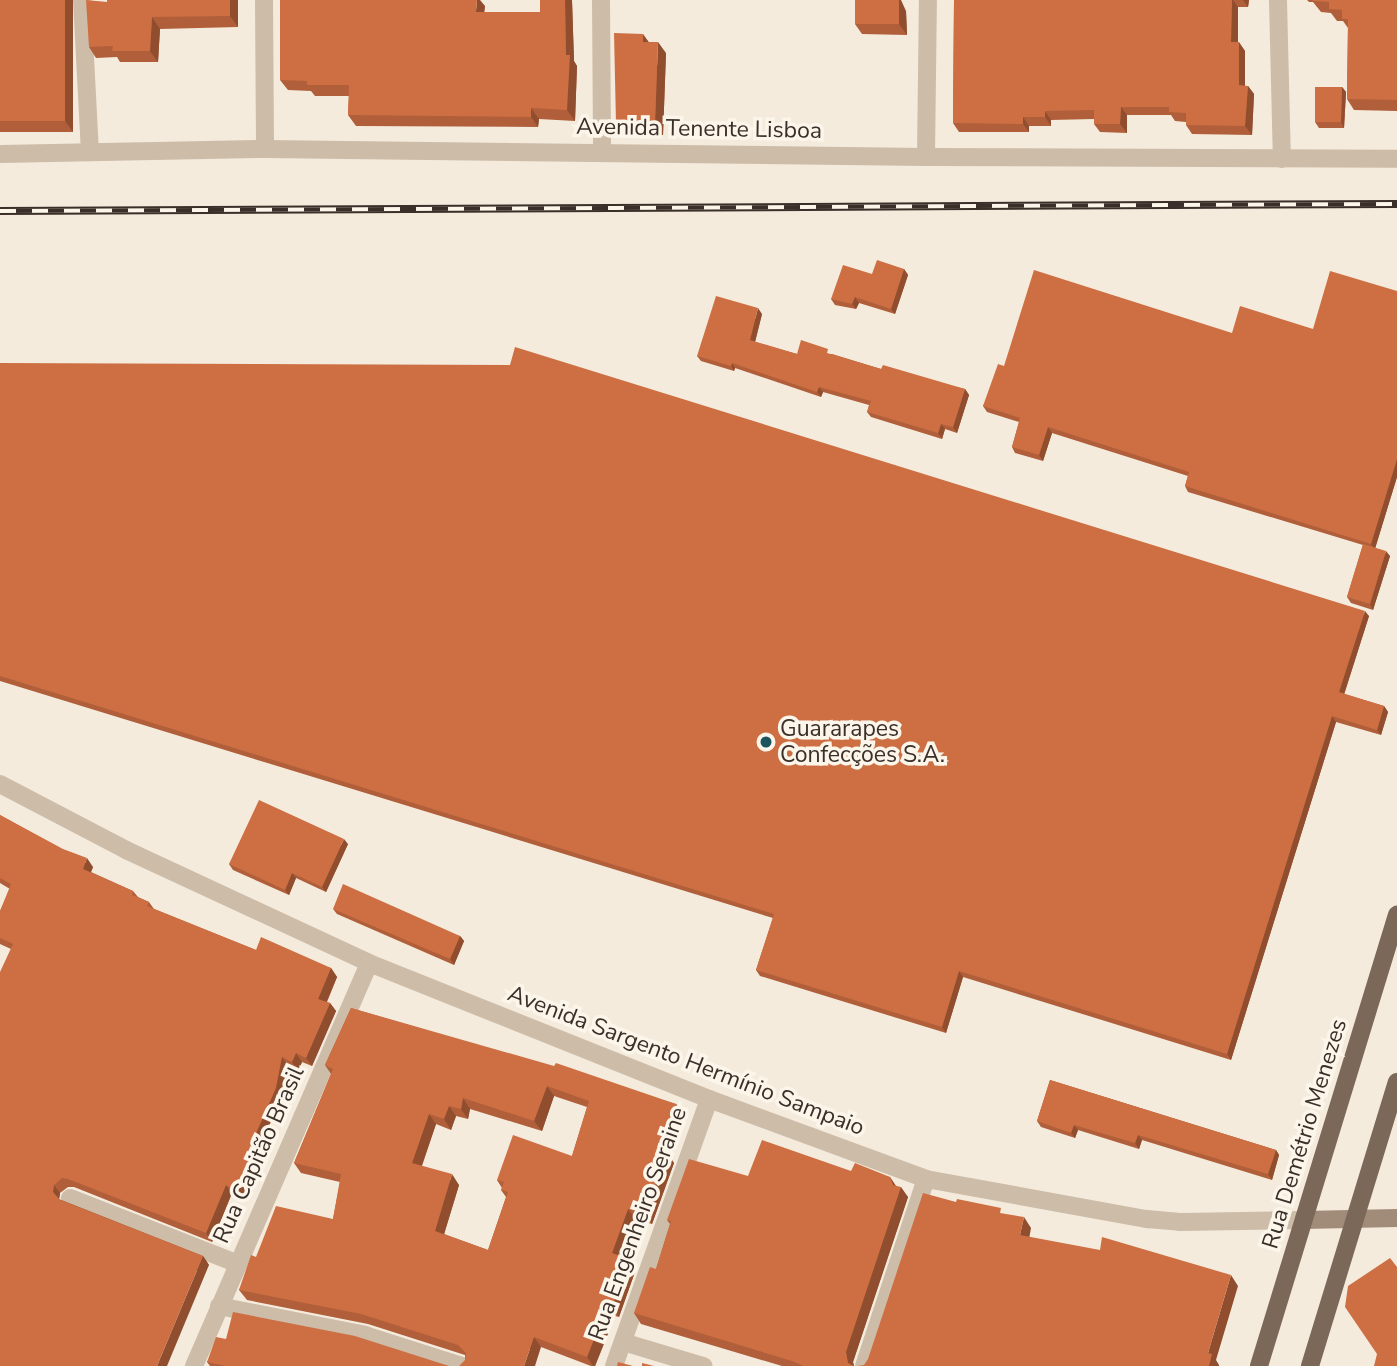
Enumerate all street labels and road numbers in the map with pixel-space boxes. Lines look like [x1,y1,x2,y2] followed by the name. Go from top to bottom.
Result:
[576,113,822,145] street label: Avenida Tenente Lisboa
[504,980,868,1142] street label: Avenida Sargento Hermínio Sampaio
[1257,1016,1353,1252] street label: Rua Demétrio Menezes
[208,1062,310,1248] street label: Rua Capitão Brasil
[583,1104,693,1344] street label: Rua Engenheiro Seraine

